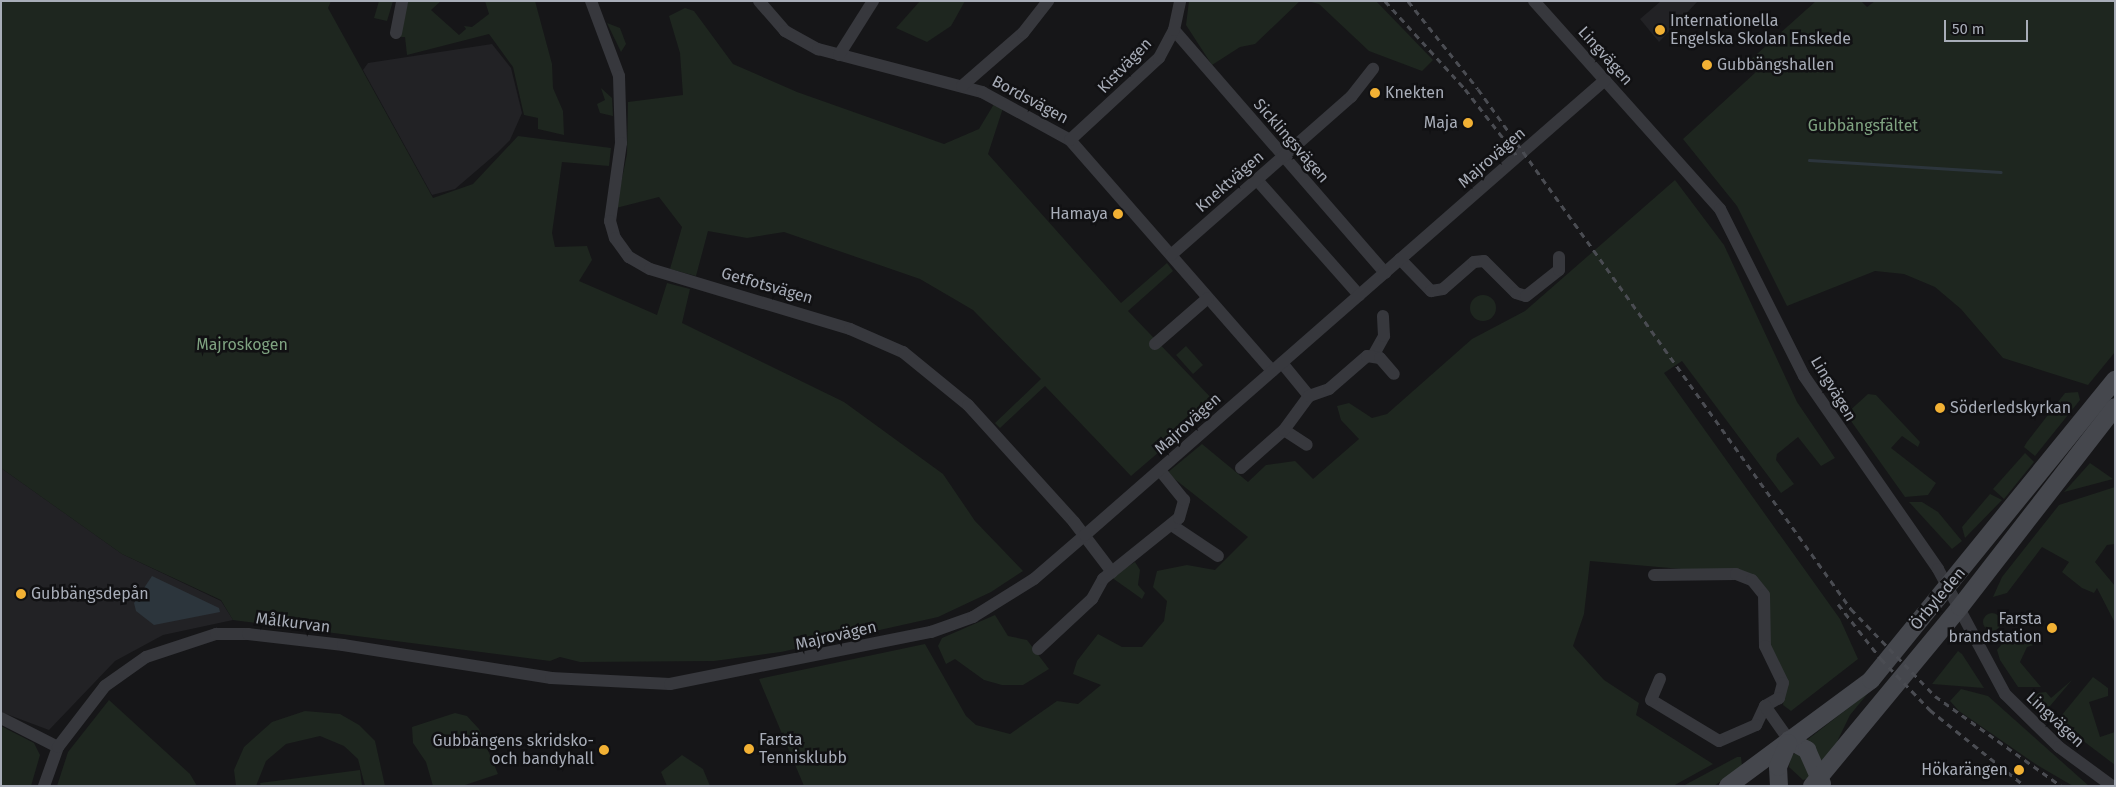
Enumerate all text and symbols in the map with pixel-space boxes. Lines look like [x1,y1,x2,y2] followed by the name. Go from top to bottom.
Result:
[1946,10,2030,42] scale bar
[1670,11,1851,49] place label: Internationella Engelska Skolan Enskede
[1952,20,1985,38] text: 50 m
[1574,23,1636,89] street label: Lingvägen
[1654,24,1666,36] marker: Internationella Engelska Skolan Enskede
[1094,34,1156,98] street label: Kistvägen
[1717,55,1834,75] place label: Gubbängshallen
[1701,59,1713,71] marker: Gubbängshallen
[988,72,1072,128] street label: Bordsvägen
[1385,83,1444,103] place label: Knekten
[1369,87,1381,99] marker: Knekten
[1249,95,1333,187] street label: Sicklingsvägen
[1424,113,1458,133] place label: Maja
[1808,116,1918,136] park label: Gubbängsfältet
[1462,117,1474,129] marker: Maja
[1454,124,1530,192] street label: Majrovägen
[1192,147,1268,217] street label: Knektvägen
[1050,204,1108,224] place label: Hamaya
[1112,208,1124,220] marker: Hamaya
[719,264,815,308] street label: Getfotsvägen
[196,335,288,355] park label: Majroskogen
[1806,353,1860,425] street label: Lingvägen
[1151,389,1225,459] street label: Majrovägen
[1950,398,2071,418] place label: Söderledskyrkan
[1934,402,1946,414] marker: Söderledskyrkan
[1906,564,1970,634] street label: Örbyleden
[31,584,149,604] place label: Gubbängsdepån
[15,588,27,600] marker: Gubbängsdepån
[255,609,331,637] street label: Målkurvan
[1948,609,2042,647] place label: Farsta brandstation
[794,617,878,655] street label: Majrovägen
[2046,622,2058,634] marker: Farsta brandstation
[2022,688,2088,752] street label: Lingvägen
[759,730,847,768] place label: Farsta Tennisklubb
[433,731,594,769] place label: Gubbängens skridsko- och bandyhall
[743,743,755,755] marker: Farsta Tennisklubb
[598,744,610,756] marker: Gubbängens skridsko- och bandyhall
[1921,760,2008,780] place label: Hökarängen
[2012,763,2026,777] marker: Hökarängen

